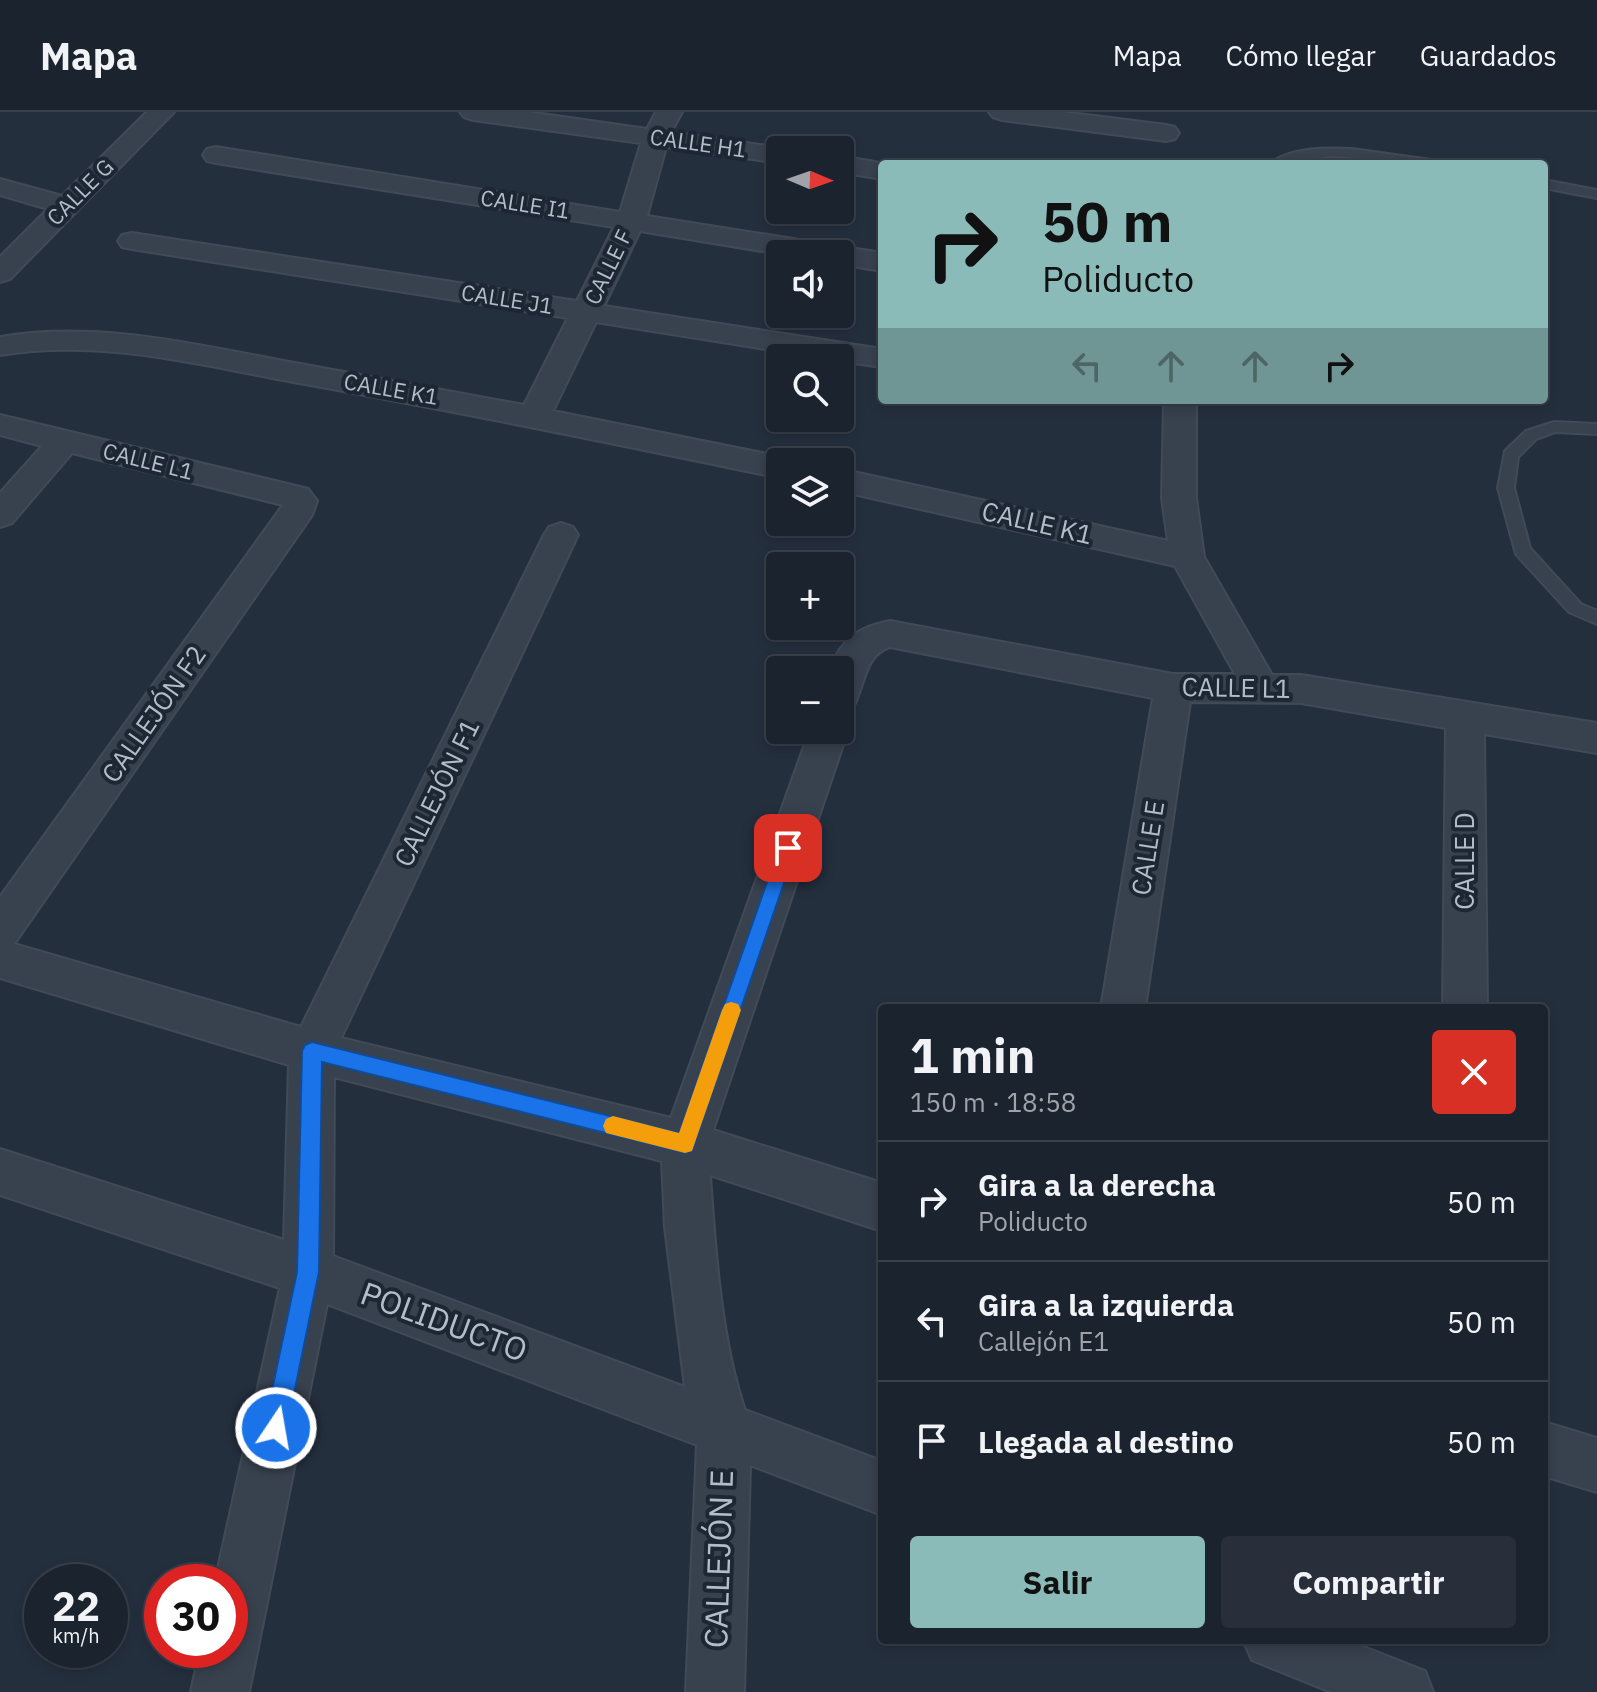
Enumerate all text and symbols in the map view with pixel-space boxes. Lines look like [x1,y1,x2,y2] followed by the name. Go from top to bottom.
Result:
[40,31,137,80] text: Mapa
[1113,37,1182,74] text: Mapa
[1226,37,1376,74] text: Cómo llegar
[1420,37,1557,74] text: Guardados
[648,121,748,164] street label: CALLE H1
[766,136,854,224] north arrow
[766,136,854,744] map controls
[40,152,119,231] street label: CALLE G
[478,182,572,225] street label: CALLE I1
[1042,185,1172,257] text: 50 m
[910,192,1014,296] icon: right
[577,224,638,309] street label: CALLE F
[766,240,854,328] button: sound
[1042,255,1194,302] text: Poliducto
[459,277,555,320] street label: CALLE J1
[766,344,854,432] button: search
[1065,344,1109,388] icon: left
[1149,344,1193,388] icon: ahead
[1233,344,1277,388] icon: ahead
[1317,344,1361,388] icon: right
[342,366,440,411] street label: CALLE K1
[100,435,196,486] street label: CALLE L1
[766,448,854,536] button: layers
[979,493,1096,551] street label: CALLE K1
[766,552,854,640] button: +
[93,638,213,789] street label: CALLEJÓN F2
[766,656,854,744] button: −
[1181,669,1291,705] street label: CALLE L1
[386,713,486,872] street label: CALLEJÓN F1
[1123,798,1171,898] street label: CALLE E
[1447,812,1481,910] street label: CALLE D
[754,814,822,882] pin
[766,826,810,870] icon: arrive
[910,1024,1035,1086] text: 1 min
[1432,1030,1516,1114] button: close
[910,1085,1076,1119] text: 150 m · 18:58
[978,1165,1216,1204] text: Gira a la derecha
[910,1179,954,1223] icon: right
[1447,1182,1516,1221] text: 50 m
[978,1204,1088,1238] text: Poliducto
[355,1272,533,1371] street label: POLIDUCTO
[978,1285,1234,1324] text: Gira a la izquierda
[910,1299,954,1343] icon: left
[1447,1302,1516,1341] text: 50 m
[978,1324,1109,1358] text: Callejón E1
[234,1386,318,1470] position arrow
[910,1419,954,1463] icon: arrive
[978,1422,1234,1461] text: Llegada al destino
[1447,1422,1516,1461] text: 50 m
[694,1469,742,1649] street label: CALLEJÓN E
[910,1536,1205,1628] button: Salir
[1221,1536,1516,1628] button: Compartir
[144,1564,248,1668] speed limit sign: 30
[52,1580,100,1632] text: 22
[52,1622,100,1649] text: km/h

